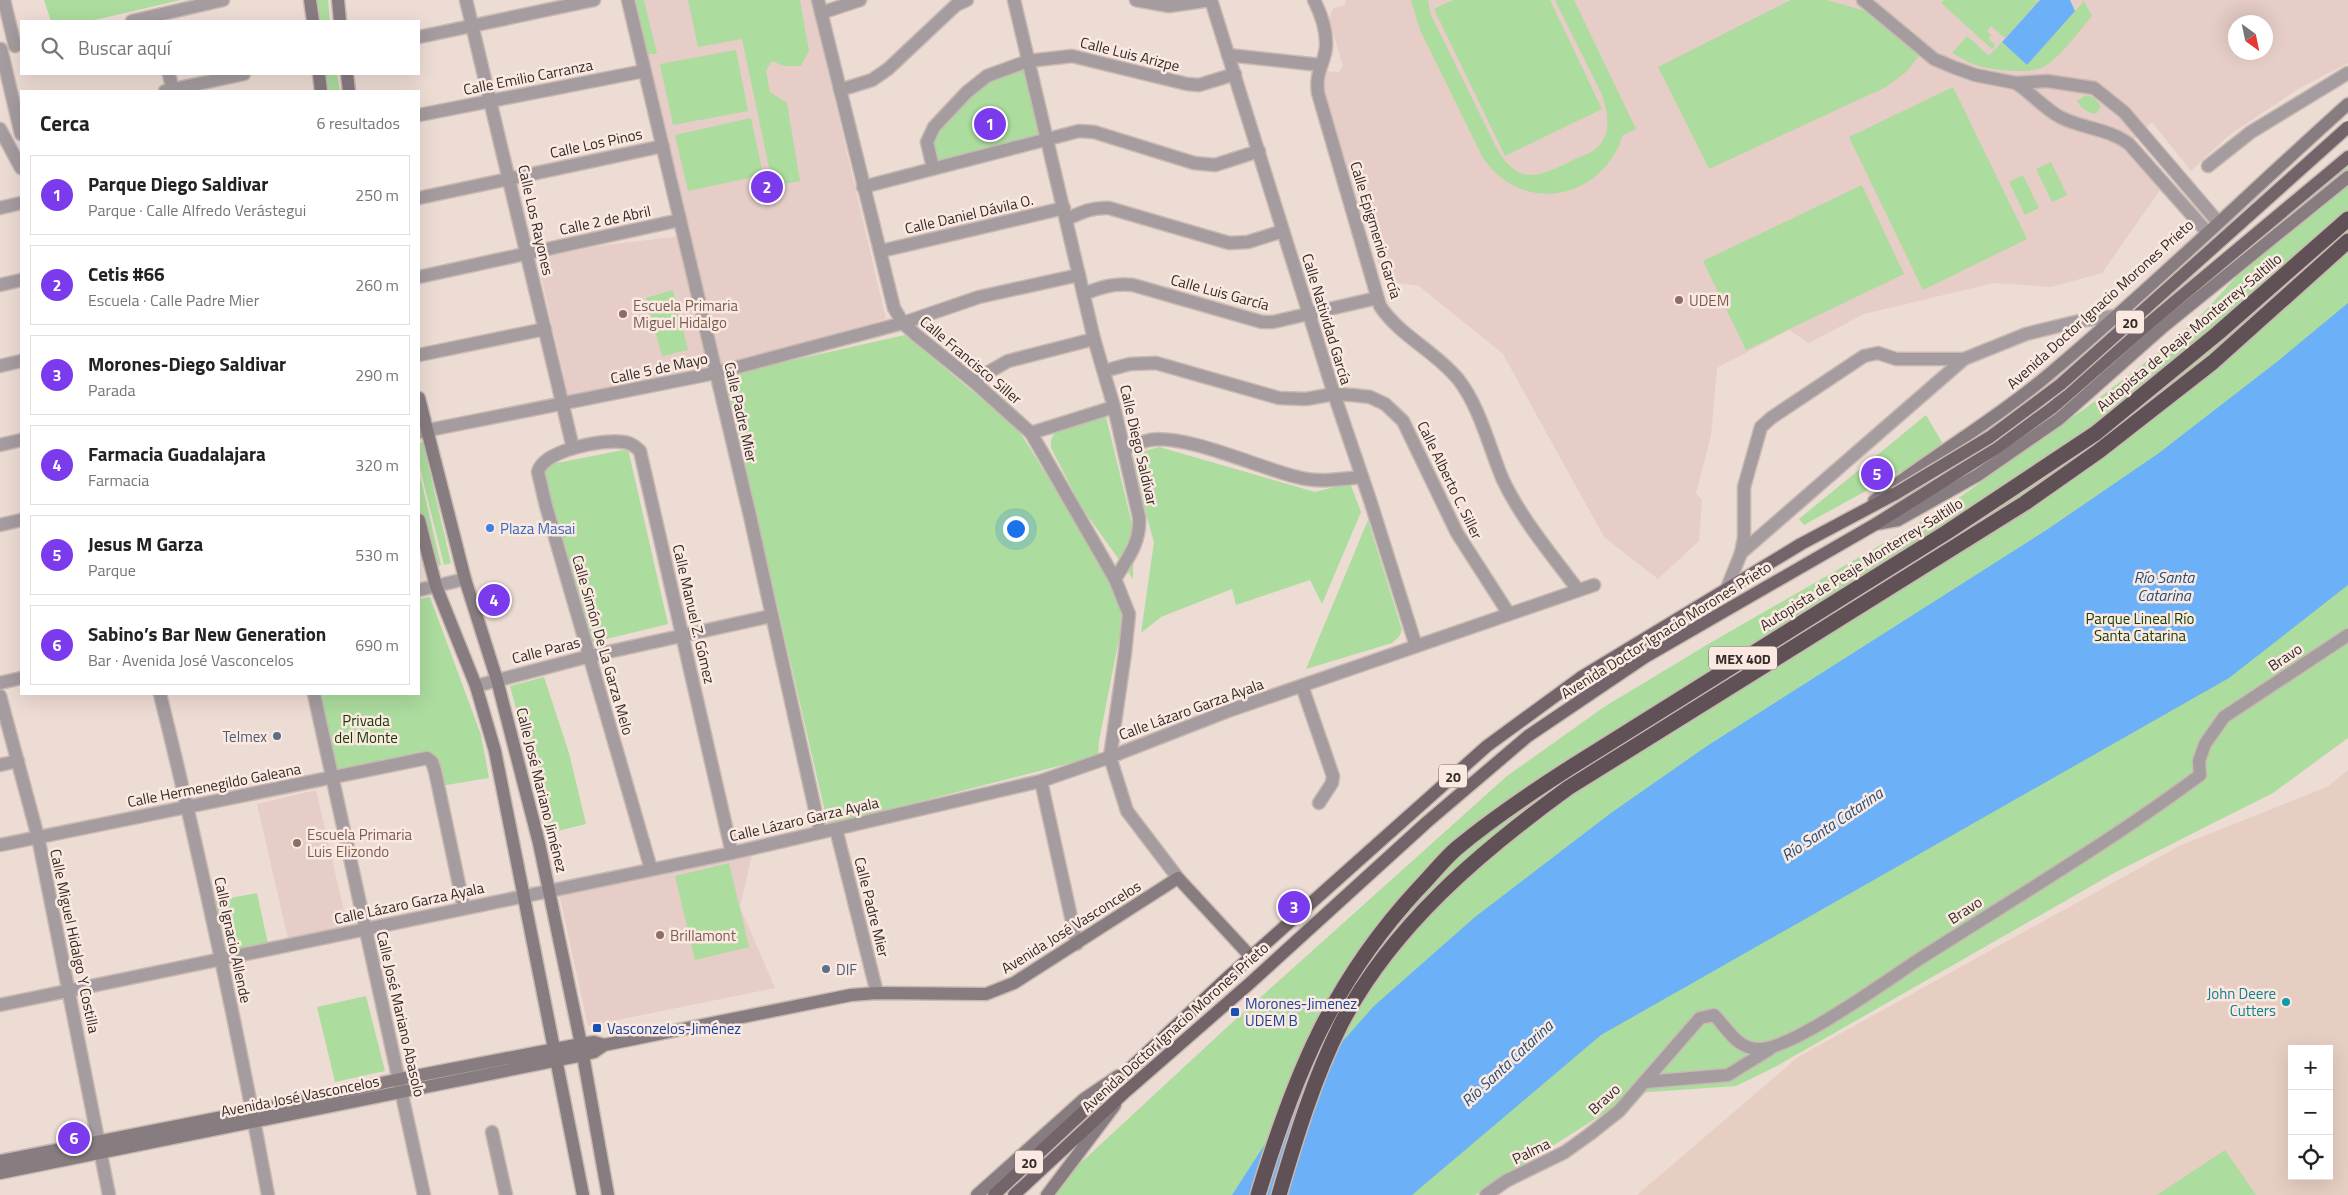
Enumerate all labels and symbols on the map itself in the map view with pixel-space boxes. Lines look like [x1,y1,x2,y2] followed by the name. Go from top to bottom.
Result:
[2228,15,2273,60] north arrow
[1078,31,1182,77] street label: Calle Luis Arizpe
[461,53,595,101] street label: Calle Emilio Carranza
[974,105,1006,143] pin: 1
[548,122,644,164] street label: Calle Los Pinos
[1344,159,1408,302] street label: Calle Epigmenio García
[512,162,560,278] street label: Calle Los Rayones
[751,168,783,206] pin: 2
[902,188,1036,240] street label: Calle Daniel Dávila O.
[557,199,653,241] street label: Calle 2 de Abril
[2001,214,2199,394] street label: Avenida Doctor Ignacio Morones Prieto
[2091,247,2287,417] street label: Autopista de Peaje Monterrey-Saltillo
[1296,251,1358,388] street label: Calle Natividad García
[1168,268,1272,316] street label: Calle Luis García
[1689,289,1729,312] place label: UDEM
[633,294,739,334] place label: Escuela Primaria Miguel Hidalgo
[1673,294,1685,306] marker: UDEM
[617,308,629,320] marker: Escuela Primaria Miguel Hidalgo
[915,310,1027,410] street label: Calle Francisco Siller
[2116,311,2144,334] road number: 20
[608,346,710,390] street label: Calle 5 de Mayo
[718,360,764,464] street label: Calle Padre Mier
[1114,382,1164,508] street label: Calle Diego Saldívar
[1411,417,1489,543] street label: Calle Alberto C. Siller
[1861,455,1893,493] pin: 5
[1755,492,1967,636] street label: Autopista de Peaje Monterrey-Saltillo
[1003,516,1029,542] your location
[500,517,575,540] place label: Plaza Masai
[484,522,496,534] marker: Plaza Masai
[667,542,721,686] street label: Calle Manuel Z. Gómez
[566,552,640,738] street label: Calle Simón De La Garza Melo
[1556,555,1776,705] street label: Avenida Doctor Ignacio Morones Prieto
[2134,565,2195,607] water label: Río Santa Catarina
[478,581,510,619] pin: 4
[2086,607,2195,647] park label: Parque Lineal Río Santa Catarina
[510,630,583,670] street label: Calle Paras
[2263,637,2307,677] street label: Bravo
[1709,646,1777,670] road number: MEX 40D
[1115,672,1267,746] street label: Calle Lázaro Garza Ayala
[510,705,574,875] street label: Calle José Mariano Jiménez
[334,709,398,749] park label: Privada del Monte
[223,725,267,748] place label: Telmex
[271,730,283,742] marker: Telmex
[125,757,303,813] street label: Calle Hermenegildo Galeana
[1439,764,1467,788] road number: 20
[1777,781,1888,867] water label: Río Santa Catarina
[727,791,881,847] street label: Calle Lázaro Garza Ayala
[307,823,413,863] place label: Escuela Primaria Luis Elizondo
[291,837,303,849] marker: Escuela Primaria Luis Elizondo
[44,847,106,1036] street label: Calle Miguel Hidalgo Y Costilla
[848,855,896,959] street label: Calle Padre Mier
[208,875,258,1005] street label: Calle Ignacio Allende
[997,875,1145,979] street label: Avenida José Vasconcelos
[332,876,487,930] street label: Calle Lázaro Garza Ayala
[1278,888,1310,926] pin: 3
[1943,890,1987,930] street label: Bravo
[670,924,737,947] place label: Brillamont
[371,929,431,1099] street label: Calle José Mariano Abasolo
[654,929,666,941] marker: Brillamont
[1076,937,1274,1117] street label: Avenida Doctor Ignacio Morones Prieto
[836,958,857,981] place label: DIF
[820,963,832,975] marker: DIF
[2207,982,2276,1022] place label: John Deere Cutters
[1245,992,1357,1032] place label: Morones-Jimenez UDEM B
[2280,996,2292,1008] marker: John Deere Cutters
[1229,1006,1241,1018] marker: Morones-Jimenez UDEM B
[1456,1013,1559,1112] water label: Río Santa Catarina
[607,1017,741,1040] place label: Vasconzelos-Jiménez
[591,1022,603,1034] marker: Vasconzelos-Jiménez
[219,1069,381,1123] street label: Avenida José Vasconcelos
[1583,1078,1625,1120] street label: Bravo
[58,1119,90,1157] pin: 6
[1508,1132,1554,1170] street label: Palma
[1015,1150,1043,1174] road number: 20

